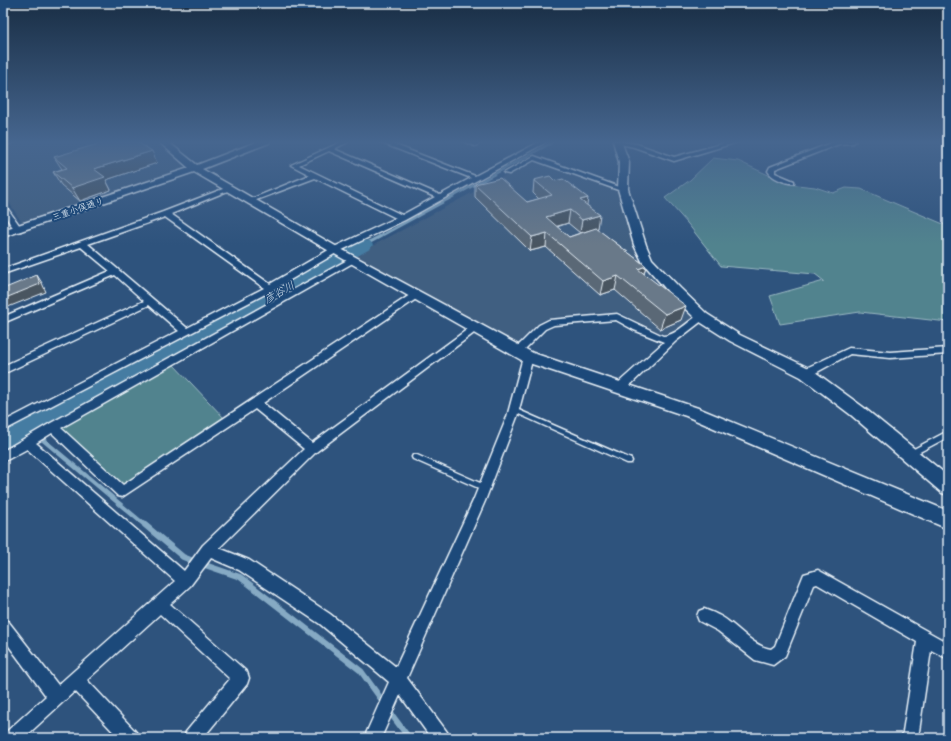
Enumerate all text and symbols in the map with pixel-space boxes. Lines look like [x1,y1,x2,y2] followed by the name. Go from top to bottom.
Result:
[51,195,105,223] street label: 三重小俣通り
[262,279,297,306] water label: 彦谷川

